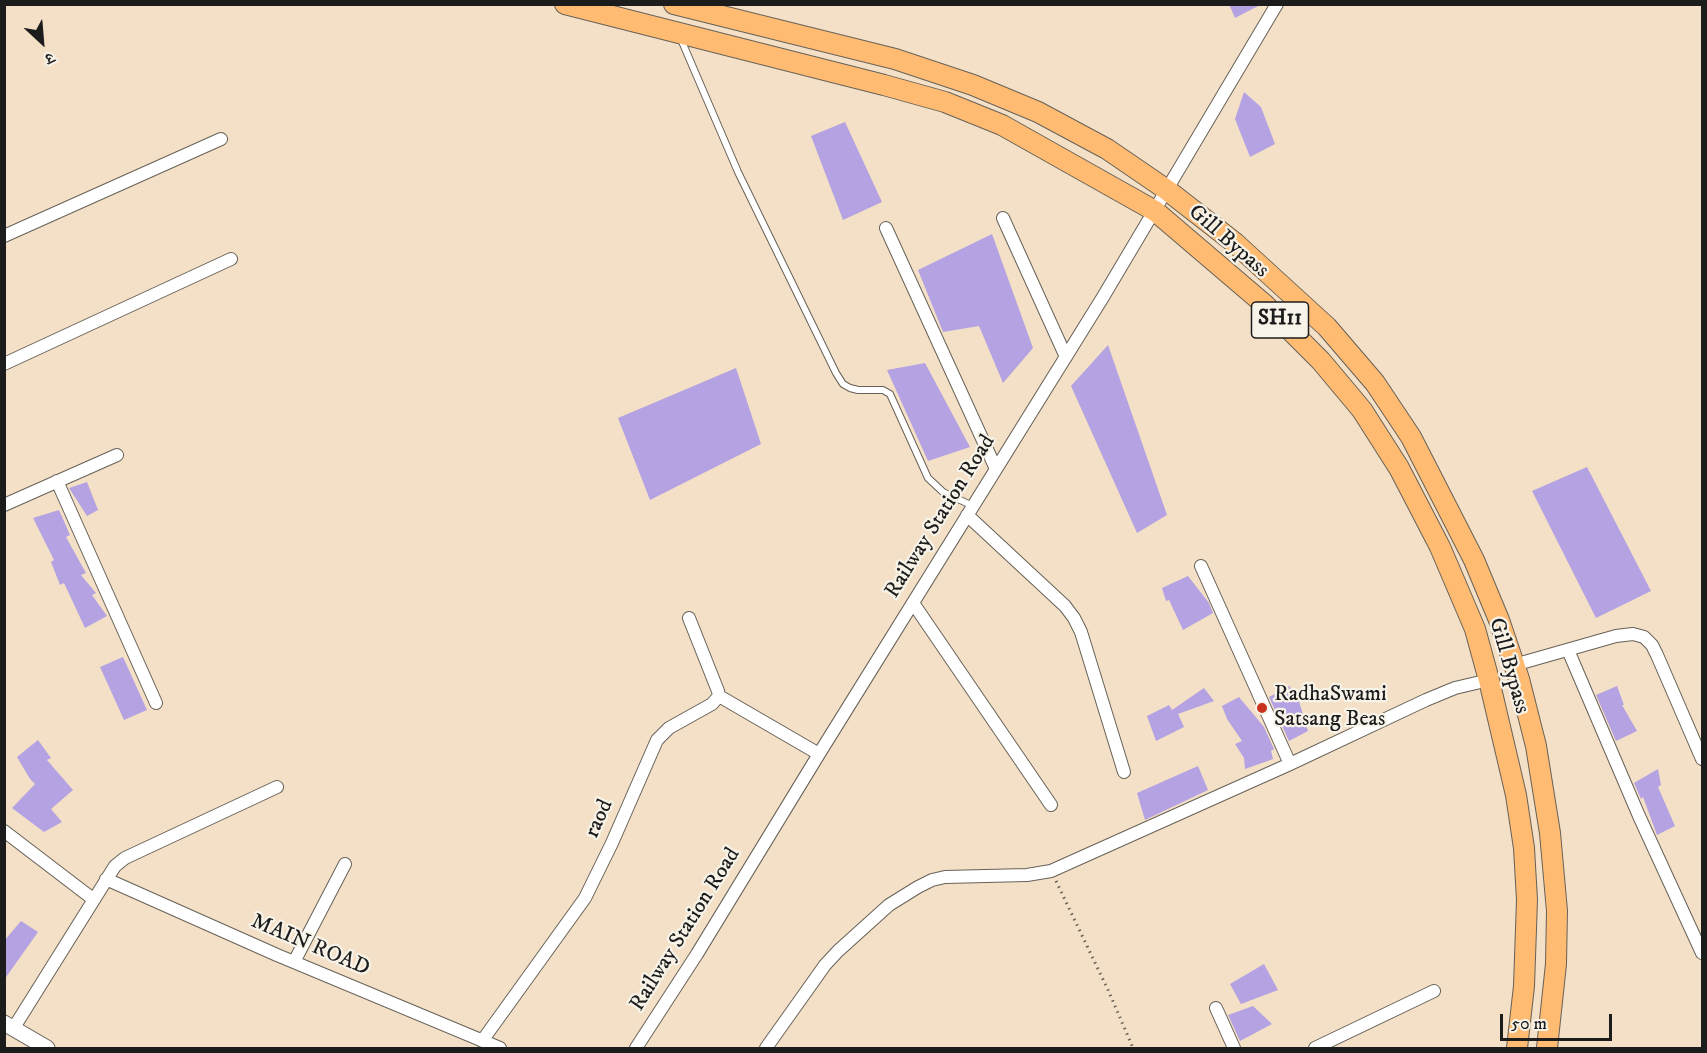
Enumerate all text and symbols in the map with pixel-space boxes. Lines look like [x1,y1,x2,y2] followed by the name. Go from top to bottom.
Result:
[12,12,72,72] north arrow
[42,47,58,69] text: उ
[1182,200,1274,284] street label: Gill Bypass
[1252,302,1308,338] road number: SH11
[880,430,1002,604] street label: Railway Station Road
[1482,615,1534,717] street label: Gill Bypass
[1274,682,1387,734] place label: RadhaSwami Satsang Beas
[1255,701,1269,715] marker: RadhaSwami Satsang Beas
[580,796,620,842] street label: raod
[625,843,747,1017] street label: Railway Station Road
[247,909,373,983] street label: MAIN ROAD
[1503,1002,1616,1040] scale bar
[1511,1013,1547,1035] text: 50 m

